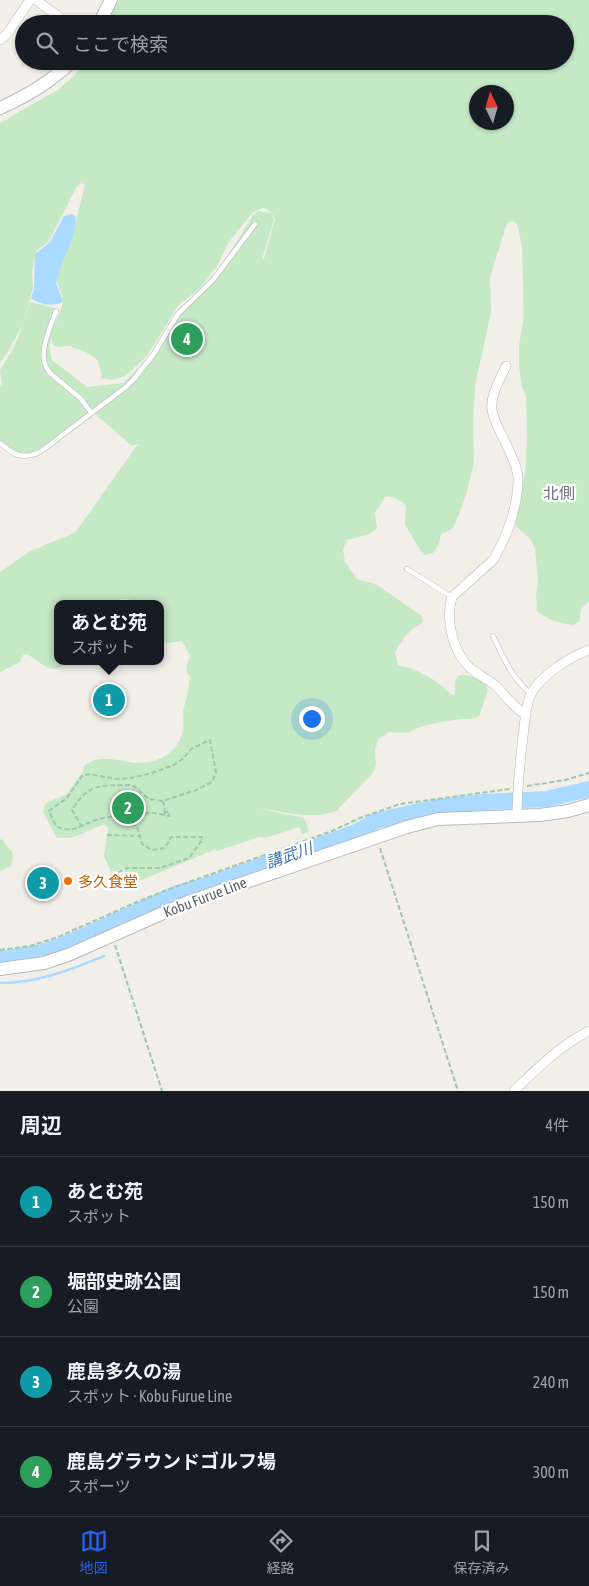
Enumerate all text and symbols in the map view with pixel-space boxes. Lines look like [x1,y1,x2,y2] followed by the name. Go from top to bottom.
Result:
[15,15,574,70] search box
[33,29,61,57] icon: search
[73,33,168,55] text: ここで検索
[469,85,514,130] north arrow
[171,320,203,358] pin: 4
[543,484,575,502] district label: 北側
[54,600,164,665] popup
[71,611,147,633] text: あとむ苑
[71,638,135,656] text: スポット
[93,681,125,719] pin: 1
[299,706,325,732] your location
[112,789,144,827] pin: 2
[263,838,317,871] water label: 講武川
[27,864,59,902] pin: 3
[78,873,138,890] place label: 多久食堂
[161,873,249,921] street label: Kobu Furue Line
[62,875,74,887] marker: 多久食堂
[20,1113,62,1137] text: 周辺
[545,1116,569,1134] text: 4件
[67,1180,143,1202] text: あとむ苑
[32,1193,40,1211] text: 1
[533,1193,569,1211] text: 150 m
[67,1207,131,1225] text: スポット
[67,1270,181,1292] text: 堀部史跡公園
[32,1283,40,1301] text: 2
[533,1283,569,1301] text: 150 m
[67,1297,99,1315] text: 公園
[67,1360,181,1382] text: 鹿島多久の湯
[32,1373,40,1391] text: 3
[533,1373,569,1391] text: 240 m
[67,1387,232,1405] text: スポット · Kobu Furue Line
[67,1450,276,1472] text: 鹿島グラウンドゴルフ場
[32,1463,40,1481] text: 4
[533,1463,569,1481] text: 300 m
[67,1477,131,1495] text: スポーツ
[80,1527,108,1577] tab: 地図
[267,1527,295,1577] tab: 経路
[454,1527,510,1577] tab: 保存済み

